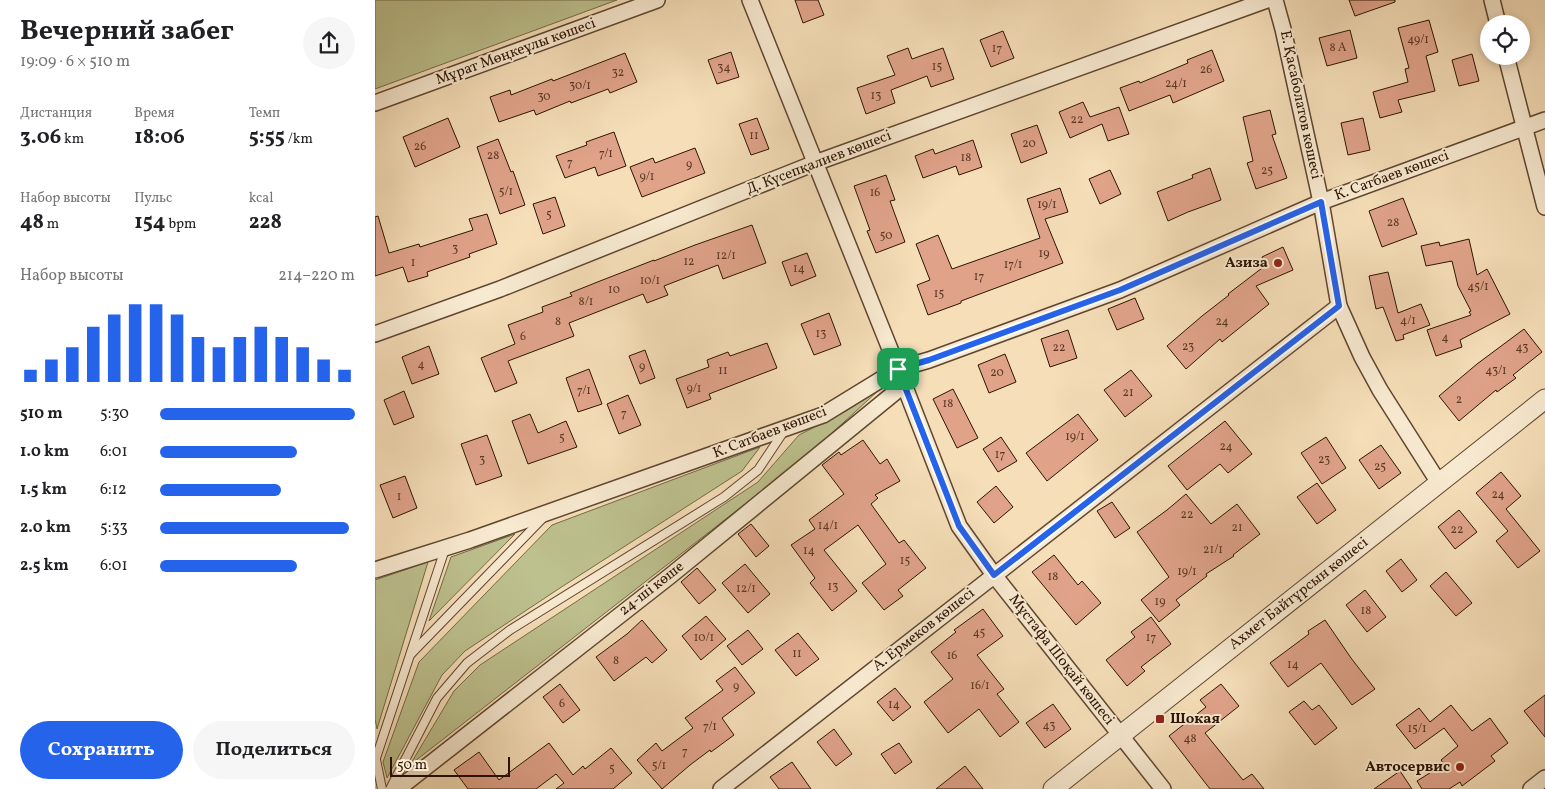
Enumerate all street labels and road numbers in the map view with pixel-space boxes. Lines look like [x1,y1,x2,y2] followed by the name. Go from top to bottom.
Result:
[433,13,599,91] street label: Мұрат Мөңкеұлы көшесі
[1274,29,1326,181] street label: Е. Қасаболатов көшесі
[743,126,895,200] street label: Д. Күсепқалиев көшесі
[1332,146,1452,206] street label: К. Сатбаев көшесі
[710,402,830,464] street label: К. Сатбаев көшесі
[1225,533,1373,655] street label: Ахмет Байтұрсын көшесі
[615,557,689,621] street label: 24-ші көше
[868,583,980,677] street label: А. Ермеков көшесі
[1003,590,1119,730] street label: Мұстафа Шоқай көшесі

